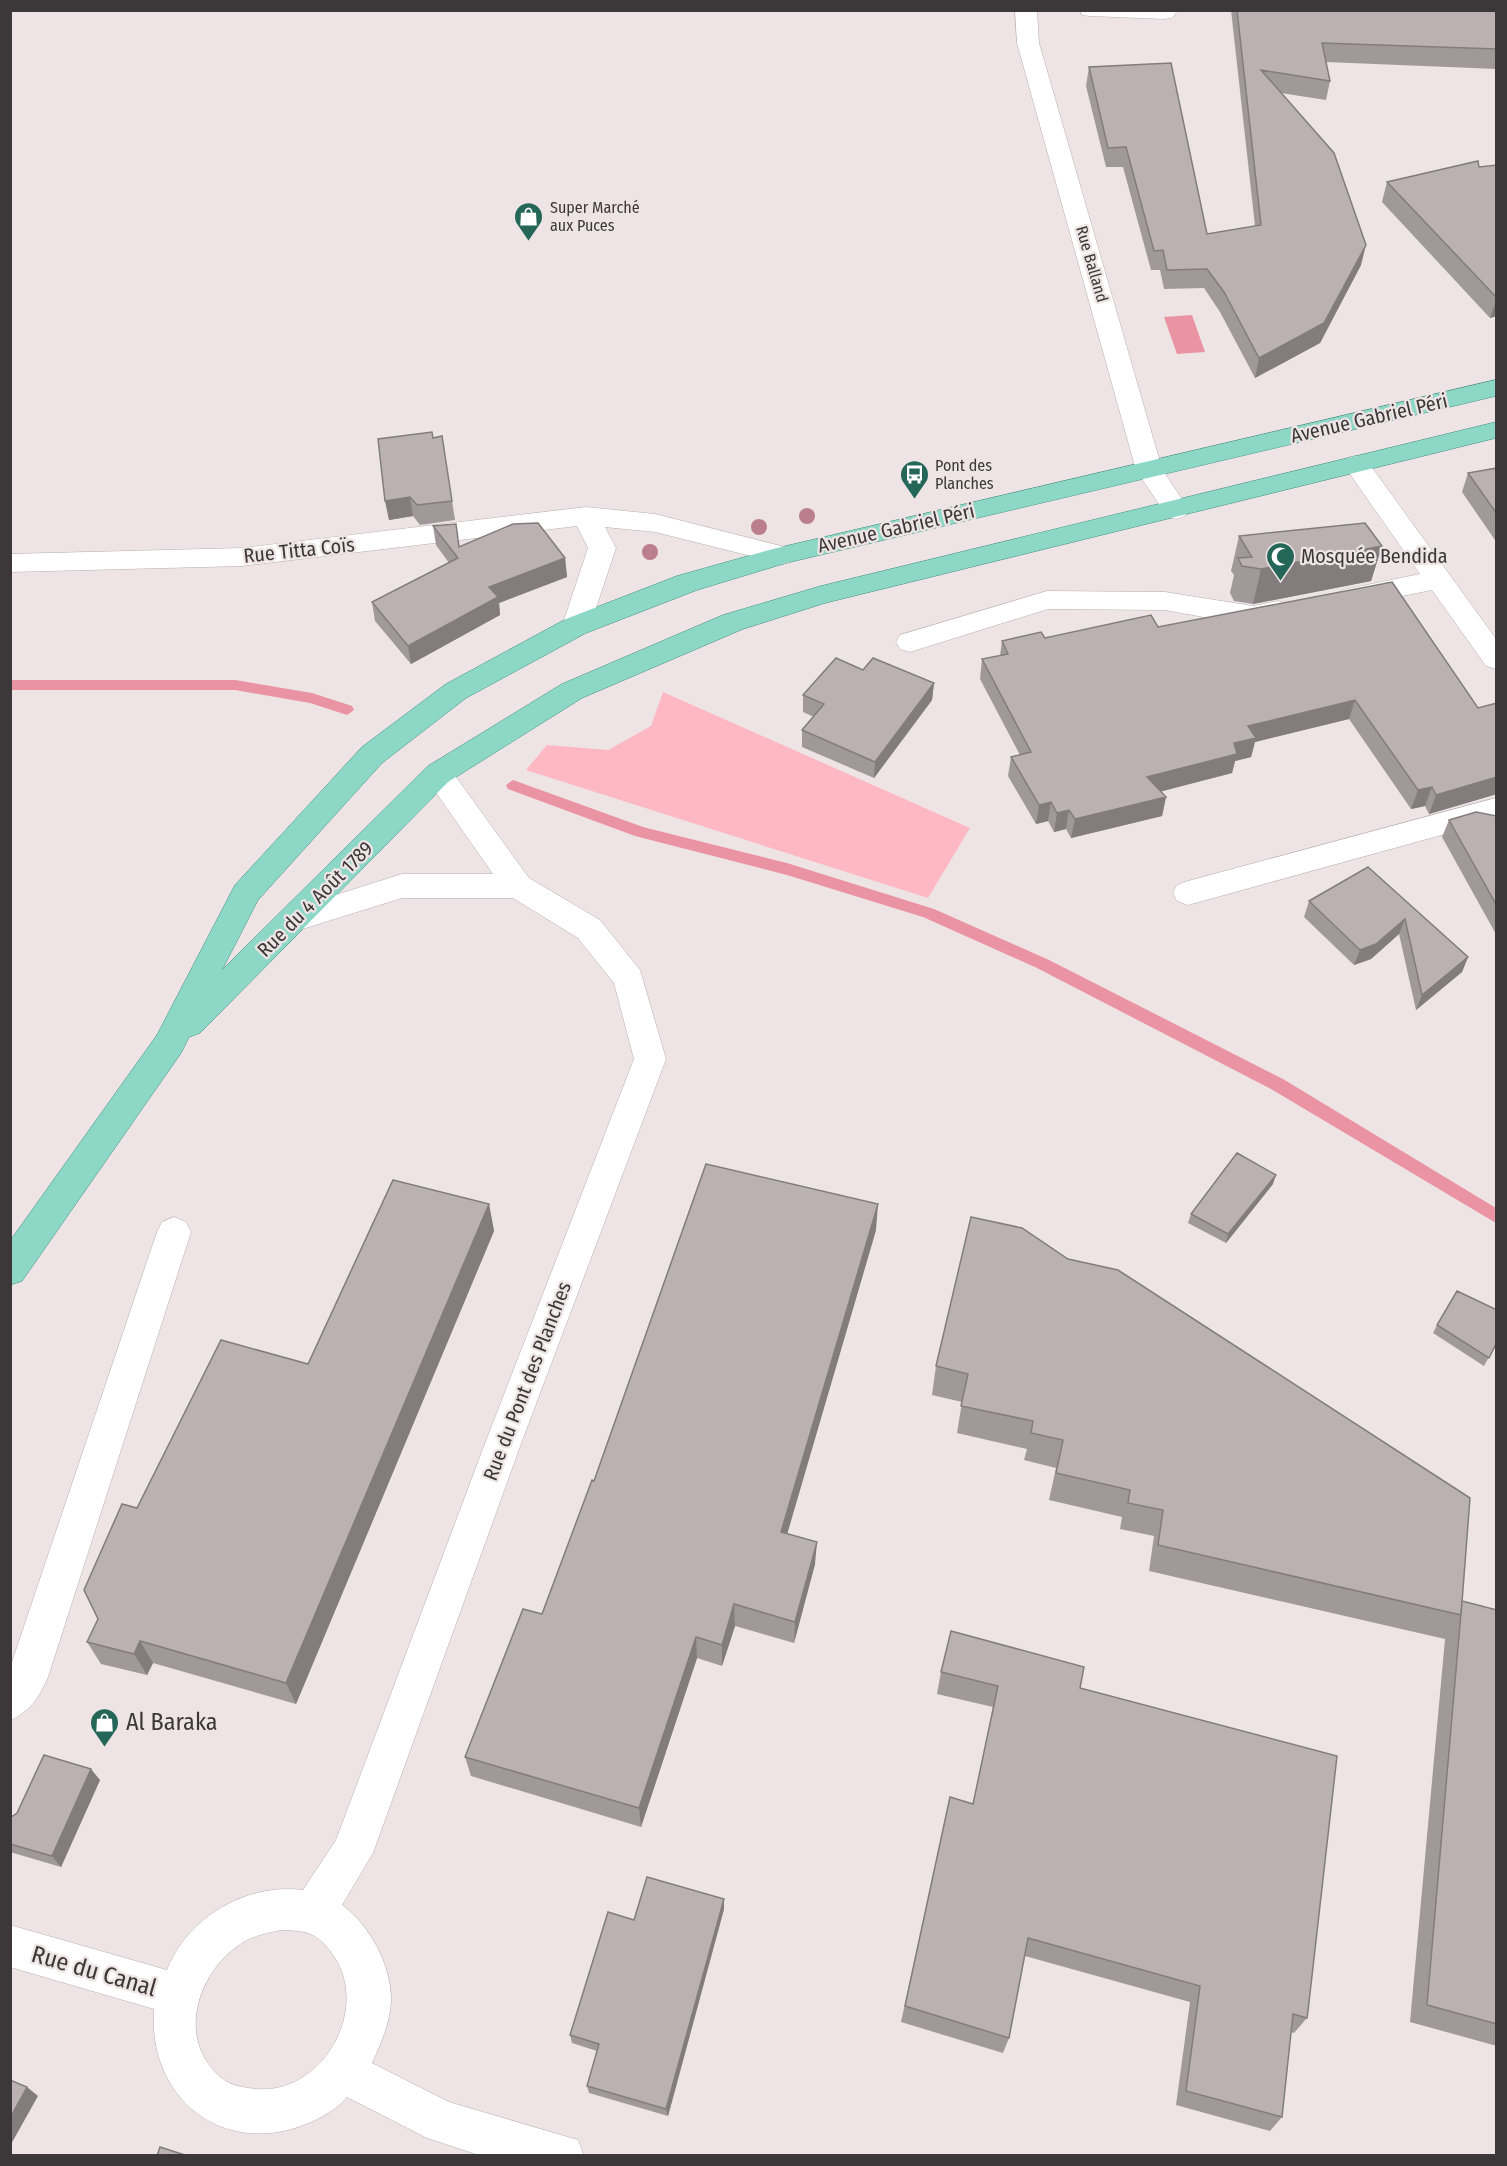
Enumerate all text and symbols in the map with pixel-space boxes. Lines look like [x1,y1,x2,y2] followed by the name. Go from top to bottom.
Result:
[550,198,640,235] place label: Super Marché aux Puces
[513,200,545,242] shop icon: Super Marché aux Puces
[1072,224,1112,304] street label: Rue Balland
[1288,388,1450,448] street label: Avenue Gabriel Péri
[935,456,994,493] place label: Pont des Planches
[898,458,930,500] bus stop icon: Pont des Planches
[815,498,977,558] street label: Avenue Gabriel Péri
[242,532,356,568] street label: Rue Titta Coïs
[1264,540,1296,582] mosque icon: Mosquée Bendida
[1301,544,1448,568] place label: Mosquée Bendida
[252,836,378,962] street label: Rue du 4 Août 1789
[478,1278,576,1484] street label: Rue du Pont des Planches
[89,1706,121,1748] shop icon: Al Baraka
[126,1708,217,1736] place label: Al Baraka
[28,1940,160,2002] street label: Rue du Canal

